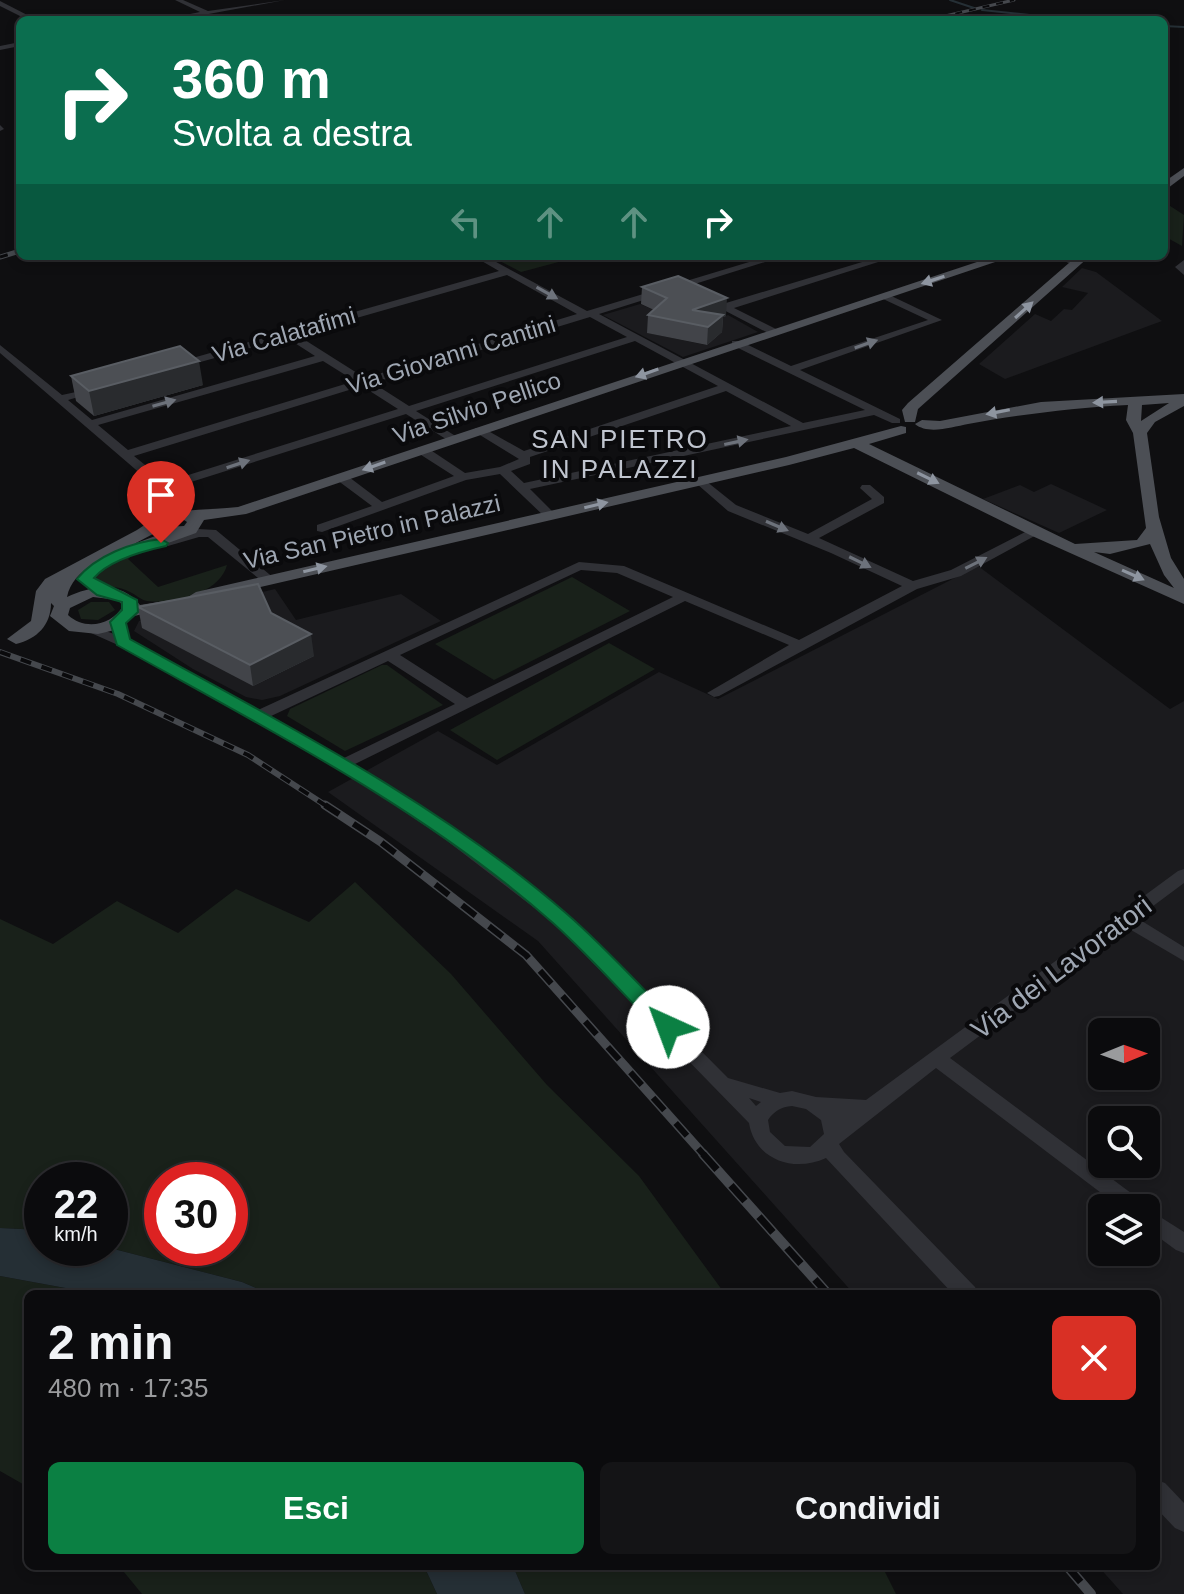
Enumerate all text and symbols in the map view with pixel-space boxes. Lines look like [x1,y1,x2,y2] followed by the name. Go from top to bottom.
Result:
[172,47,331,110] text: 360 m
[40,48,144,152] icon: right
[172,113,412,154] text: Svolta a destra
[444,200,488,244] icon: left
[528,200,572,244] icon: ahead
[612,200,656,244] icon: ahead
[696,200,740,244] icon: right
[920,275,944,287] one-way arrow
[536,286,558,300] one-way arrow
[209,301,359,368] street label: Via Calatafimi
[1014,302,1034,319] one-way arrow
[343,310,559,399] street label: Via Giovanni Cantini
[854,337,878,349] one-way arrow
[389,366,564,449] street label: Via Silvio Pellico
[635,368,659,380] one-way arrow
[152,396,177,408] one-way arrow
[1092,396,1117,409] one-way arrow
[985,407,1010,419] one-way arrow
[531,424,709,484] district label: SAN PIETRO IN PALAZZI
[724,435,749,447] one-way arrow
[227,457,251,469] one-way arrow
[362,460,386,472] one-way arrow
[127,461,195,543] pin
[917,472,940,485] one-way arrow
[139,473,183,517] icon: arrive
[241,489,503,574] street label: Via San Pietro in Palazzi
[584,498,609,511] one-way arrow
[765,519,789,533] one-way arrow
[849,555,872,568] one-way arrow
[964,556,987,570] one-way arrow
[303,562,328,575] one-way arrow
[1121,569,1145,582] one-way arrow
[965,890,1157,1045] street label: Via dei Lavoratori
[626,985,710,1069] position arrow
[1088,1018,1160,1090] north arrow
[1088,1018,1160,1266] map controls
[1088,1106,1160,1178] button: search
[144,1162,248,1266] speed limit sign: 30
[54,1182,98,1226] text: 22
[1088,1194,1160,1266] button: layers
[54,1223,98,1245] text: km/h
[48,1316,173,1369] text: 2 min
[1052,1316,1136,1400] button: close
[48,1373,208,1403] text: 480 m · 17:35
[48,1462,584,1554] button: Esci
[600,1462,1136,1554] button: Condividi

